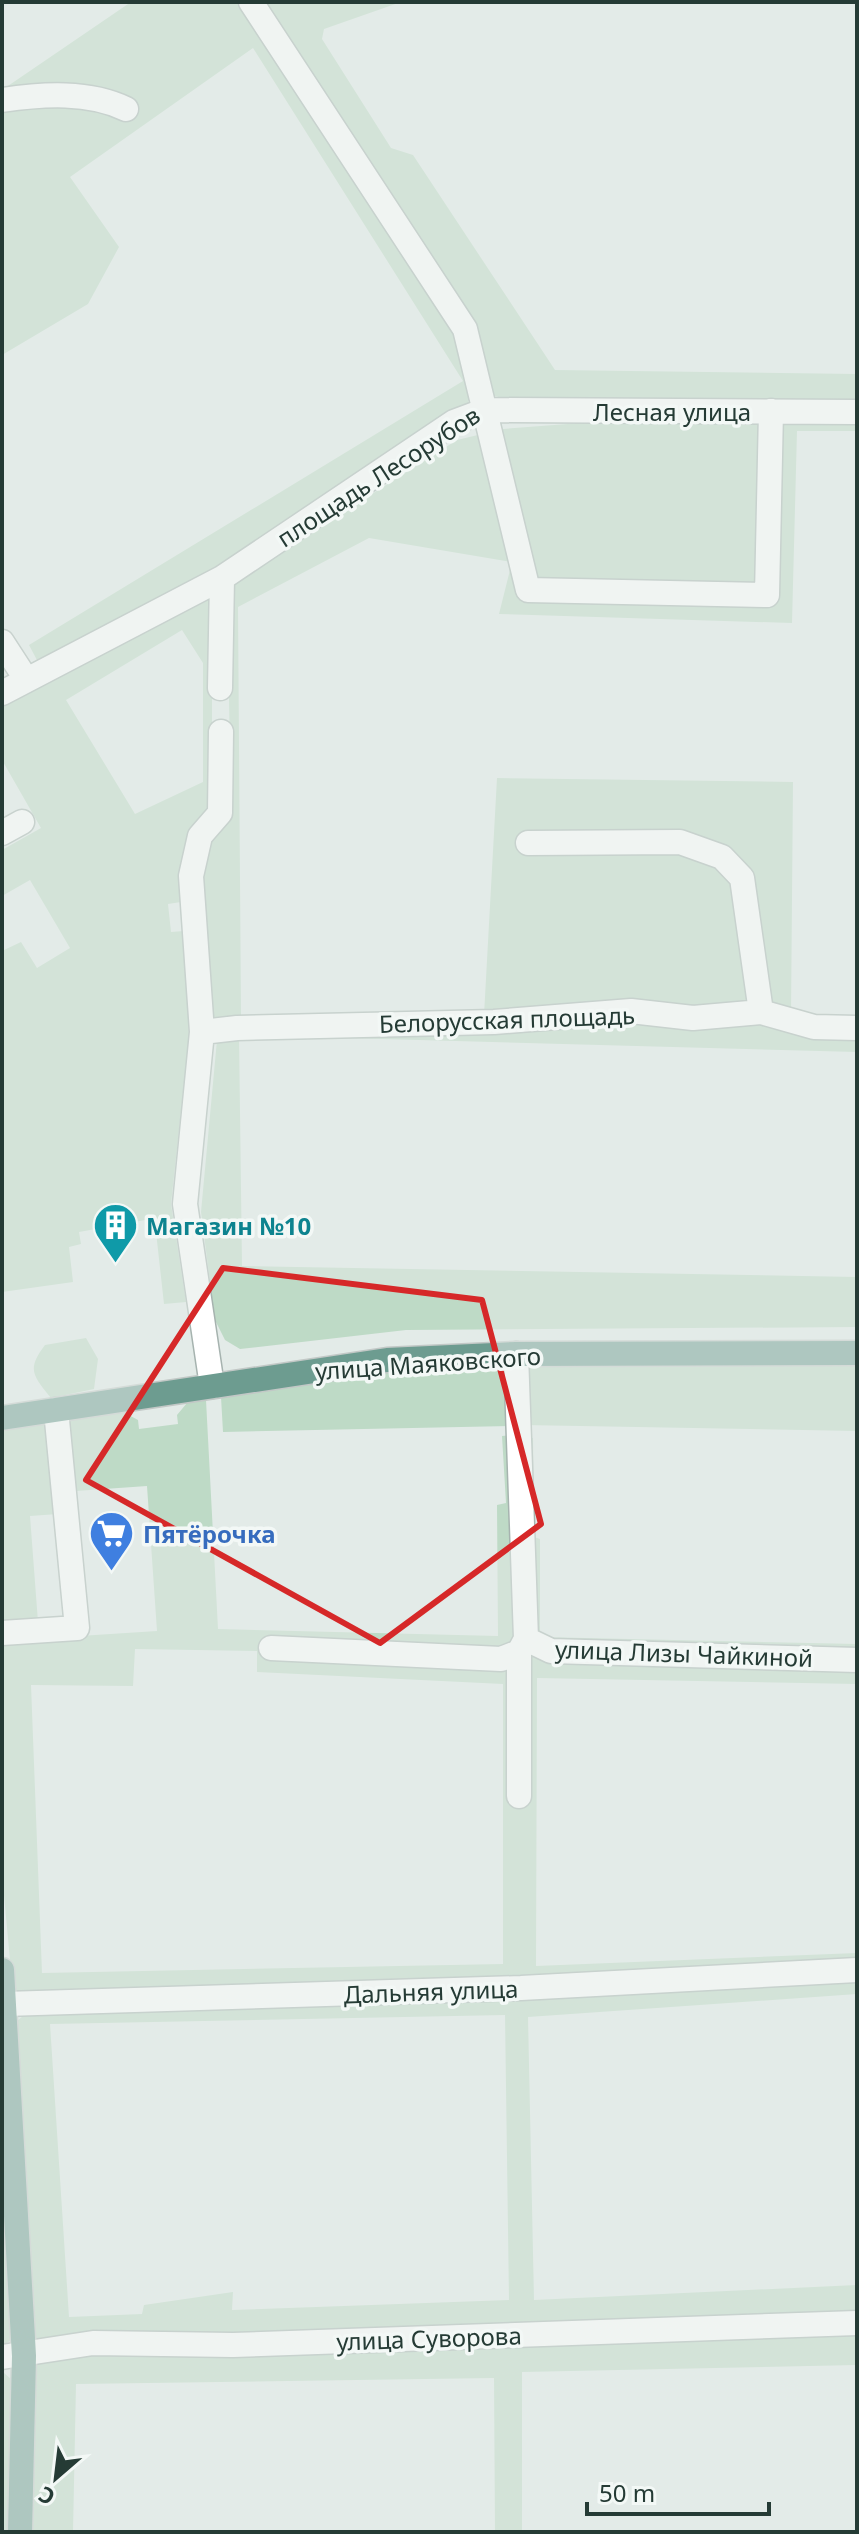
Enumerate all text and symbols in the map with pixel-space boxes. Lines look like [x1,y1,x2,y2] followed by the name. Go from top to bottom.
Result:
[593,395,751,428] street label: Лесная улица
[270,398,486,554] street label: площадь Лесорубов
[378,998,636,1040] street label: Белорусская площадь
[91,1201,139,1264] building icon: Магазин №10
[146,1209,311,1242] place label: Магазин №10
[314,1339,542,1387] street label: улица Маяковского
[88,1509,136,1572] supermarket icon: Пятёрочка
[143,1517,276,1550] place label: Пятёрочка
[554,1632,814,1674] street label: улица Лизы Чайкиной
[343,1971,519,2011] street label: Дальняя улица
[336,2318,522,2358] street label: улица Суворова
[16,2438,96,2518] north arrow
[587,2466,769,2516] scale bar
[599,2476,655,2509] text: 50 m
[33,2480,59,2513] text: С

